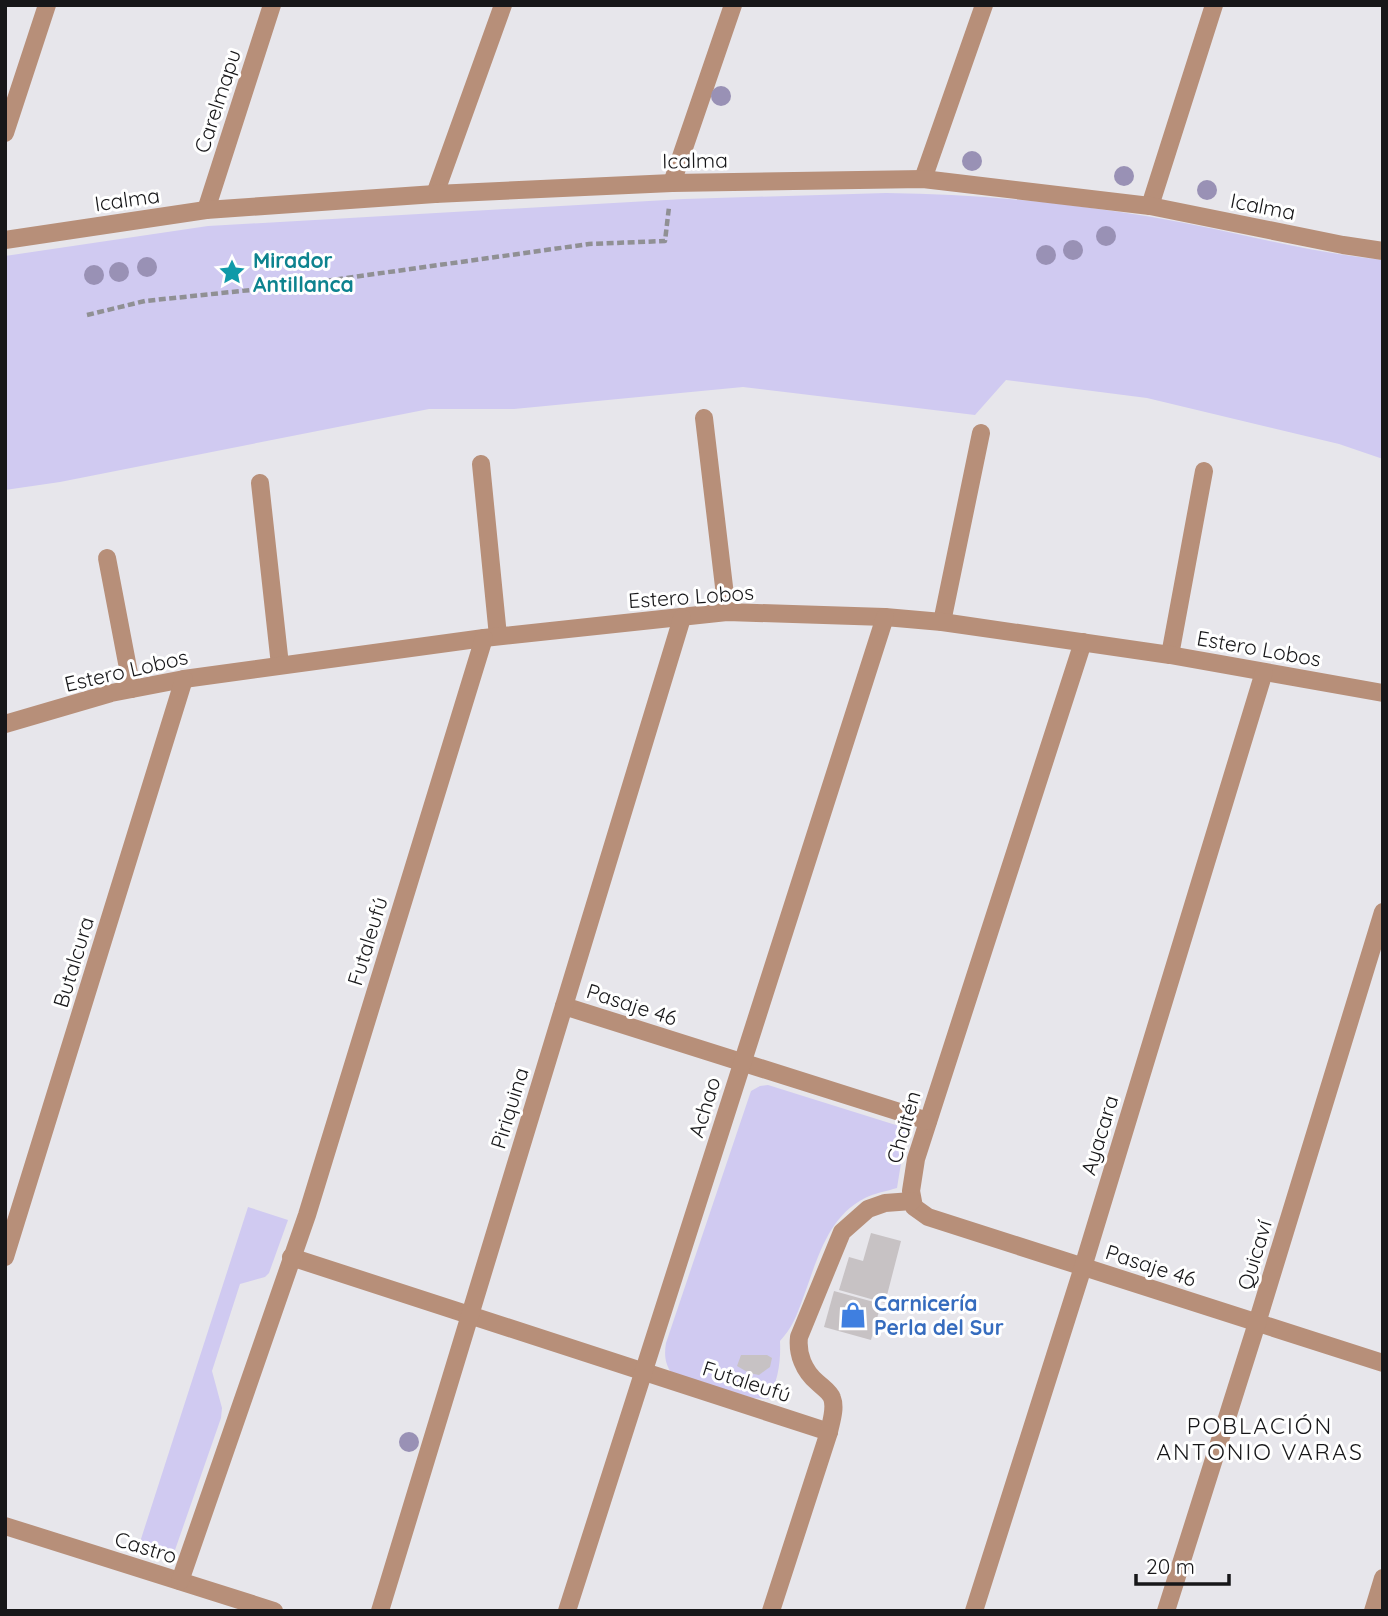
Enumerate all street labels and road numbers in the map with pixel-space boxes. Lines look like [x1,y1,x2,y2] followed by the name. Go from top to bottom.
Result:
[188,46,246,156] street label: Carelmapu
[662,146,728,174] street label: Icalma
[93,182,161,216] street label: Icalma
[1228,187,1298,225] street label: Icalma
[627,579,755,613] street label: Estero Lobos
[1195,624,1323,672] street label: Estero Lobos
[62,643,190,697] street label: Estero Lobos
[341,894,393,988] street label: Futaleufú
[47,913,99,1011] street label: Butalcura
[584,977,680,1031] street label: Pasaje 46
[484,1064,534,1152] street label: Piriquina
[683,1074,725,1140] street label: Achao
[880,1088,926,1166] street label: Chaitén
[1075,1092,1123,1178] street label: Ayacara
[1231,1216,1277,1293] street label: Quicaví
[1103,1238,1199,1292] street label: Pasaje 46
[700,1355,794,1407] street label: Futaleufú
[112,1525,180,1569] street label: Castro

